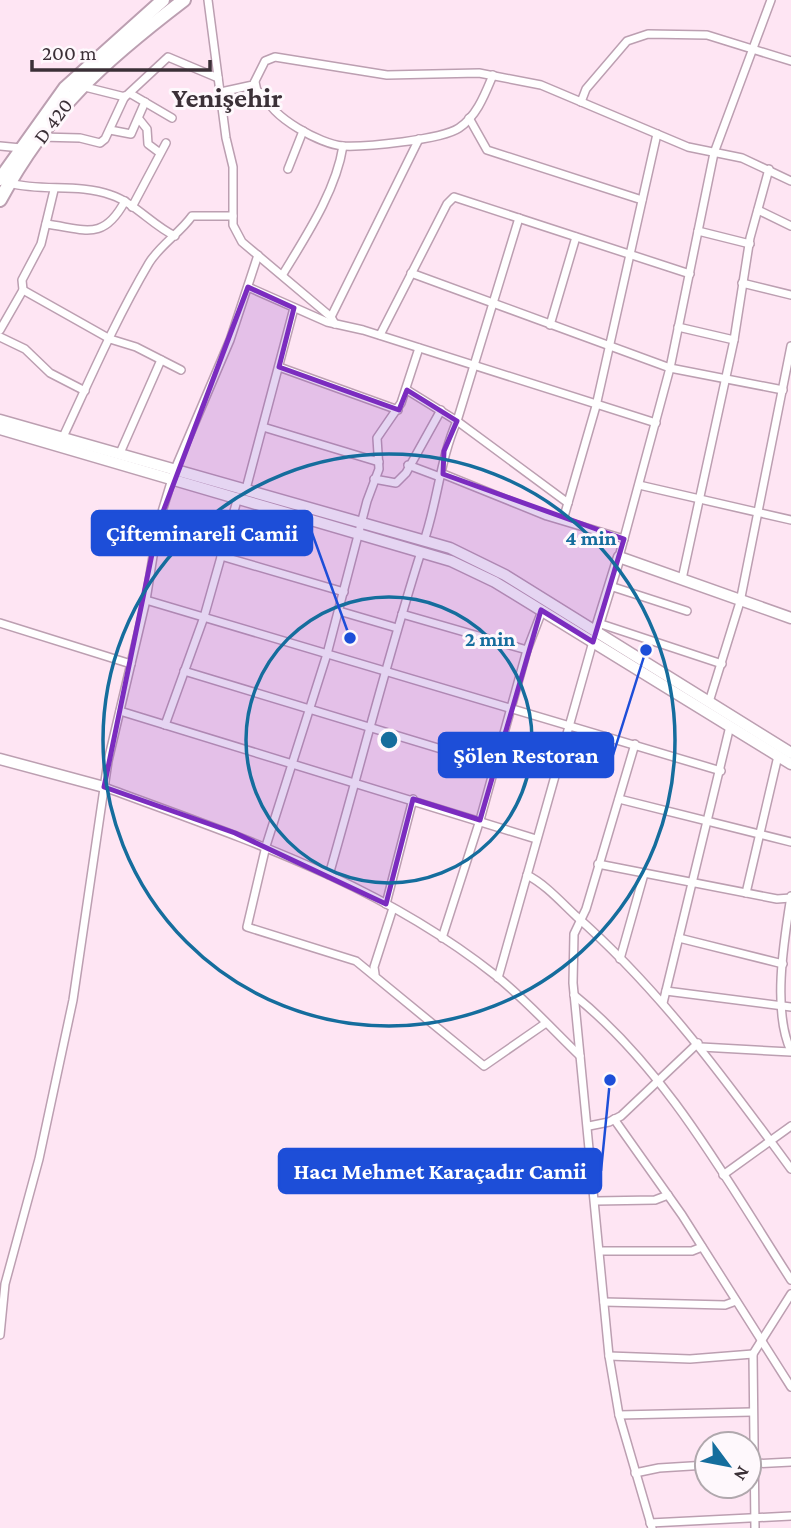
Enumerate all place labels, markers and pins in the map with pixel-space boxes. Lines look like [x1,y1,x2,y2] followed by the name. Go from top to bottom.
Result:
[92,511,312,555] callout: Çifteminareli Camii
[377,728,401,752] centre of rings
[439,733,613,777] callout: Şölen Restoran
[279,1149,601,1193] callout: Hacı Mehmet Karaçadır Camii

